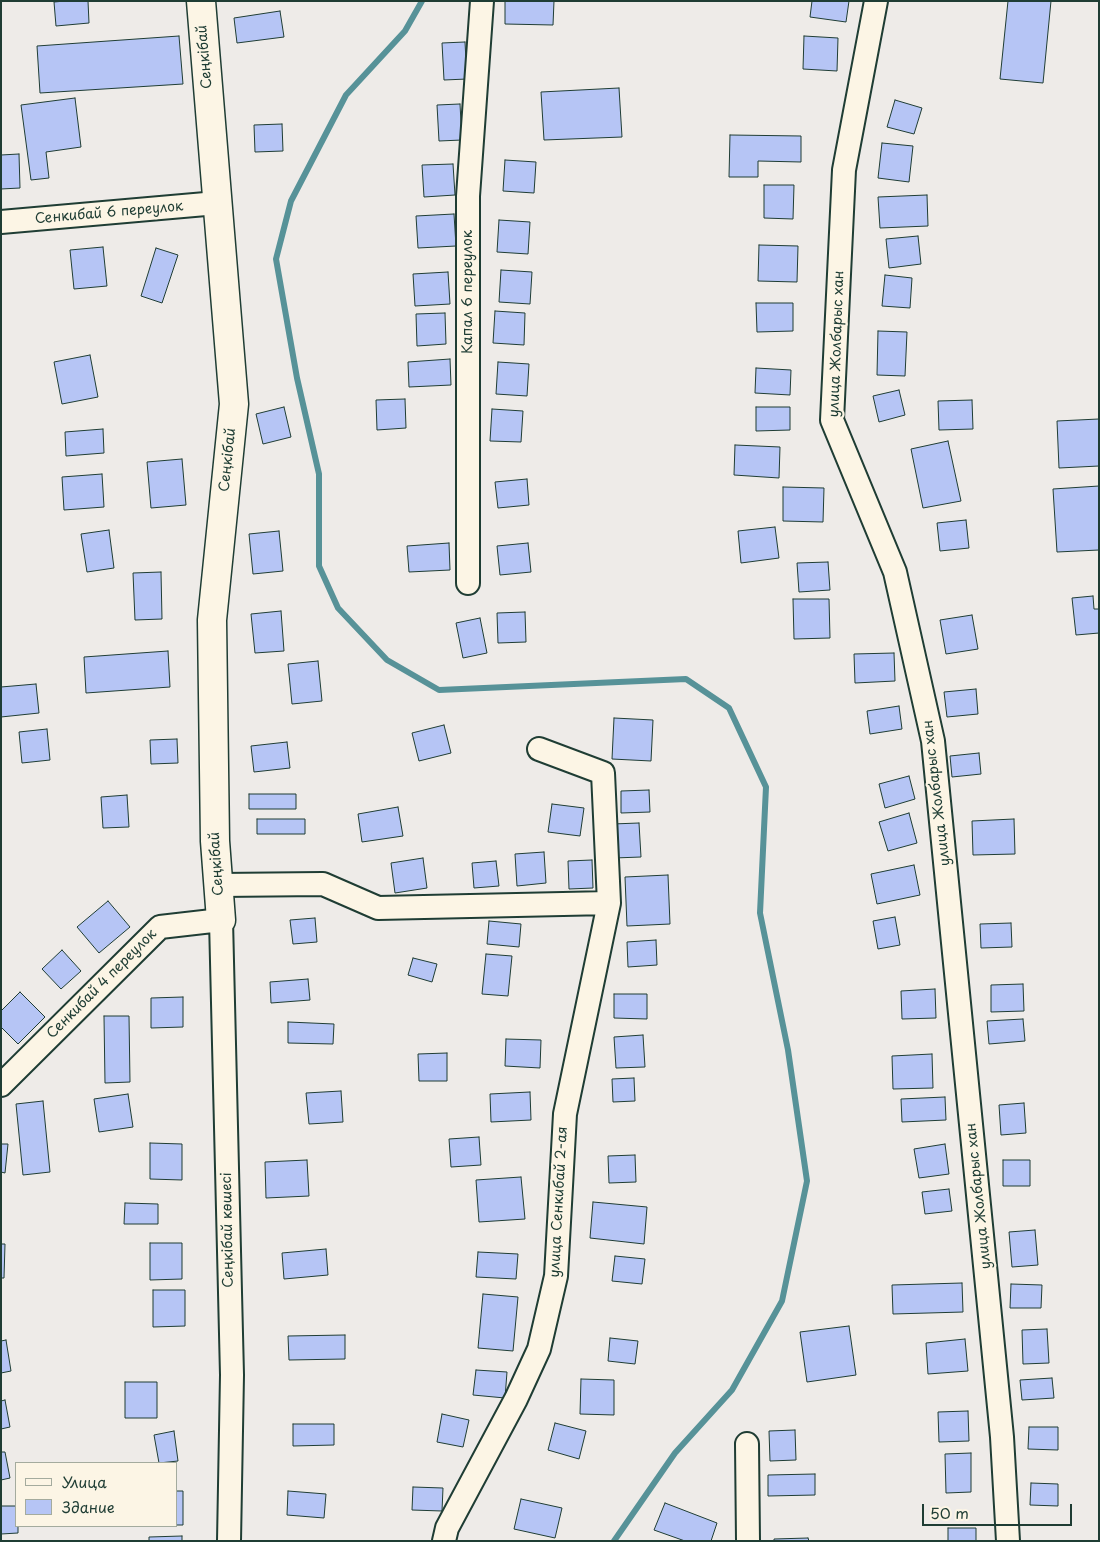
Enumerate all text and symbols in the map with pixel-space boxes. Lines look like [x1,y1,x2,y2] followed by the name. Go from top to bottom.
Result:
[194,24,216,90] street label: Сеңкібай
[34,198,184,228] street label: Сенкибай 6 переулок
[460,230,476,354] street label: Капал 6 переулок
[826,270,848,418] street label: улица Жолбарыс хан
[216,427,240,493] street label: Сеңкібай
[920,719,954,867] street label: улица Жолбарыс хан
[206,832,228,896] street label: Сеңкібай
[44,926,160,1042] street label: Сенкибай 4 переулок
[963,1122,995,1270] street label: улица Жолбарыс хан
[547,1126,571,1278] street label: улица Сенкибай 2-ая
[219,1172,237,1288] street label: Сеңкібай көшесі
[15,1462,178,1527] legend
[62,1470,107,1493] text: Улица
[925,1494,1075,1526] scale bar
[62,1495,115,1518] text: Здание
[930,1501,969,1524] text: 50 m

